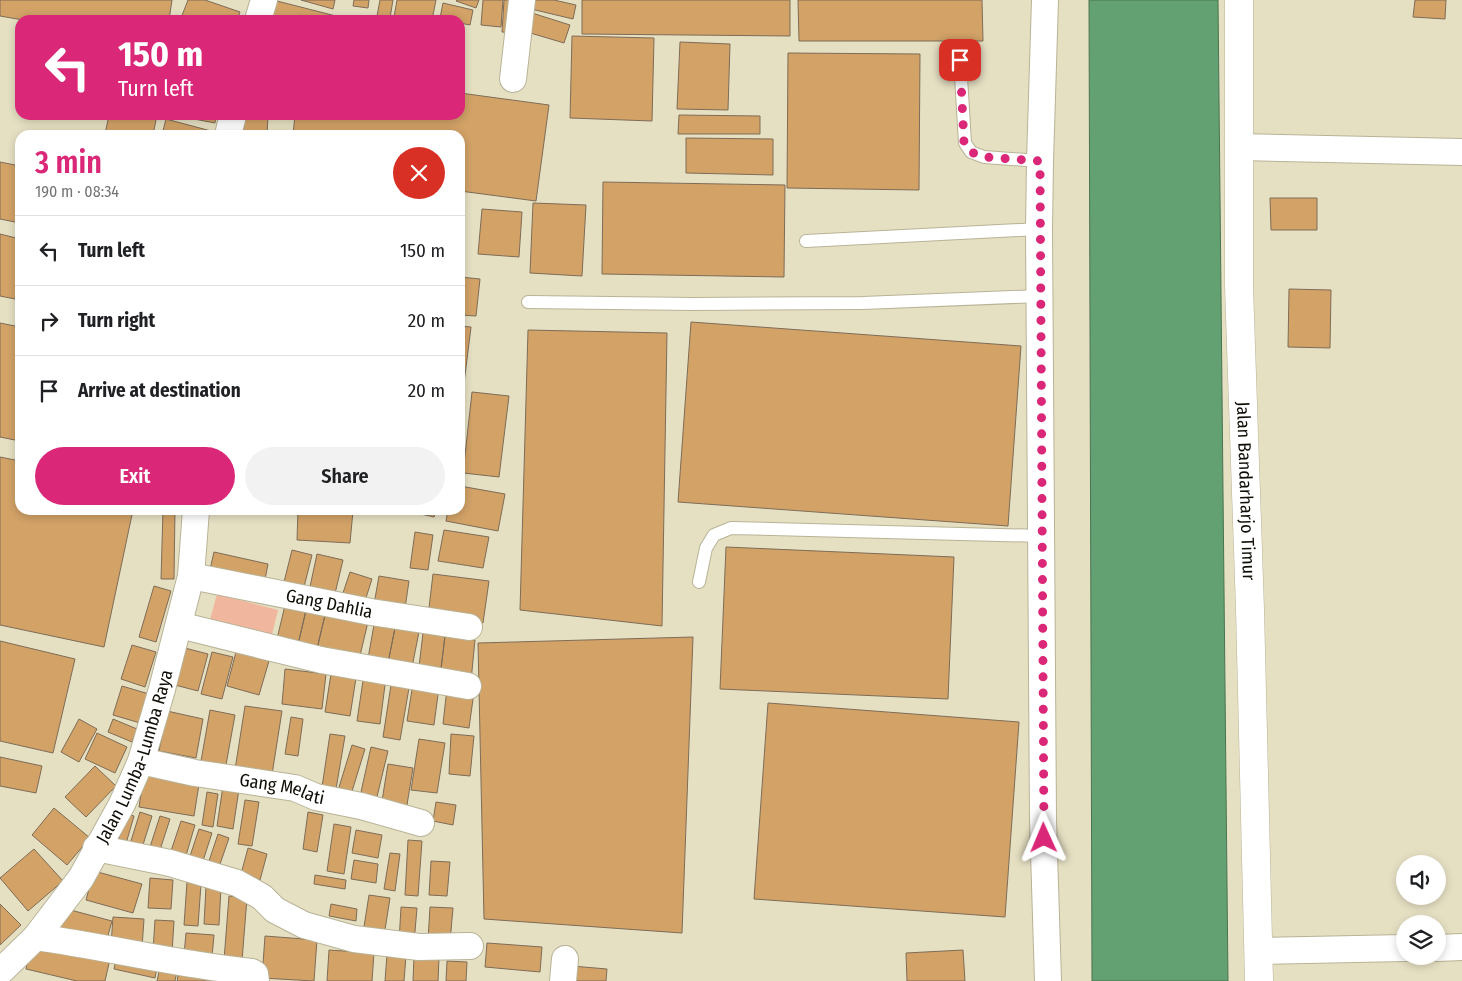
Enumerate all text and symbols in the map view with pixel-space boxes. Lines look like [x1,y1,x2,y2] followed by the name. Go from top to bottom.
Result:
[118,33,203,75] text: 150 m
[35,35,100,100] icon: left
[939,39,981,81] pin
[946,46,974,74] icon: arrive
[118,75,194,102] text: Turn left
[35,145,102,181] text: 3 min
[393,147,445,199] button: close
[35,182,119,201] text: 190 m · 08:34
[35,237,63,265] icon: left
[78,239,145,262] text: Turn left
[400,239,445,262] text: 150 m
[35,307,63,335] icon: right
[78,309,155,332] text: Turn right
[408,309,445,332] text: 20 m
[35,377,63,405] icon: arrive
[78,379,241,402] text: Arrive at destination
[408,379,445,402] text: 20 m
[1232,401,1260,581] street label: Jalan Bandarharjo Timur
[35,447,235,505] button: Exit
[245,447,445,505] button: Share
[284,584,375,623] street label: Gang Dahlia
[91,667,178,847] street label: Jalan Lumba-Lumba Raya
[238,769,326,809] street label: Gang Melati
[1017,811,1069,863] position arrow
[1396,855,1446,965] map controls
[1396,855,1446,905] button: sound
[1396,915,1446,965] button: layers

